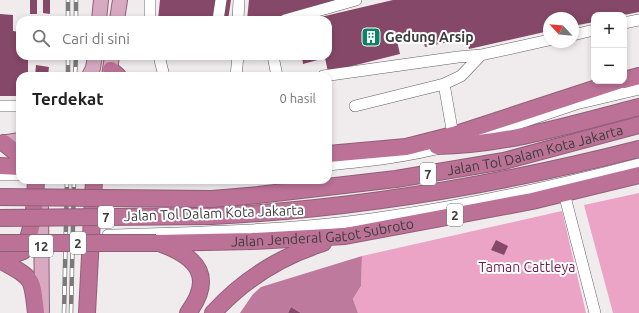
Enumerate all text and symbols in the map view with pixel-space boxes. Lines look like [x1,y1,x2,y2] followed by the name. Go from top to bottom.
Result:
[543,12,579,48] north arrow
[591,12,627,84] map controls
[591,12,627,48] button: +
[16,16,332,60] search box
[360,26,382,48] building icon: Gedung Arsip
[30,27,52,49] icon: search
[385,29,474,45] place label: Gedung Arsip
[62,30,130,47] text: Cari di sini
[591,48,627,84] button: −
[32,89,104,108] text: Terdekat
[279,91,316,105] text: 0 hasil
[446,122,625,178] street label: Jalan Tol Dalam Kota Jakarta
[420,163,436,185] road number: 7
[124,202,304,224] street label: Jalan Tol Dalam Kota Jakarta
[447,204,463,226] road number: 2
[98,206,114,228] road number: 7
[231,215,415,249] street label: Jalan Jenderal Gatot Subroto
[70,232,86,254] road number: 2
[29,235,53,257] road number: 12
[478,259,576,275] park label: Taman Cattleya

